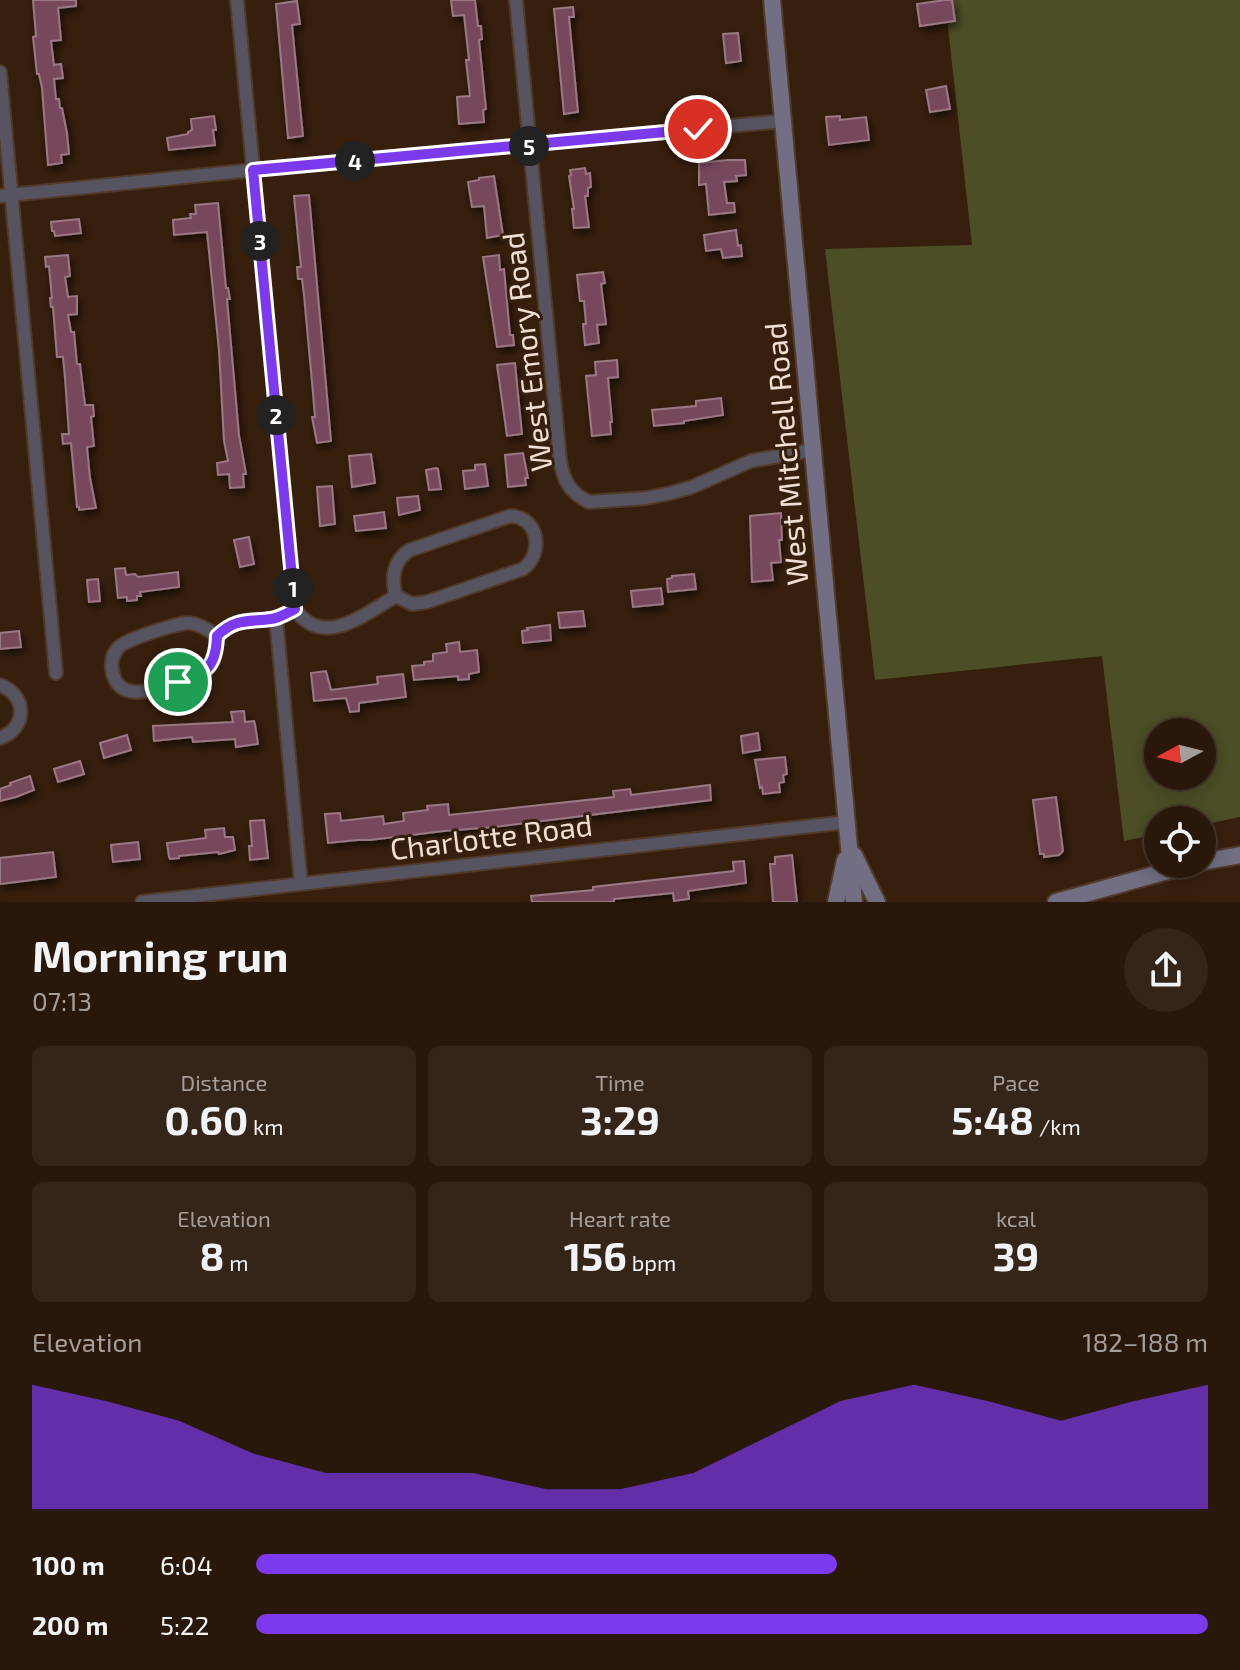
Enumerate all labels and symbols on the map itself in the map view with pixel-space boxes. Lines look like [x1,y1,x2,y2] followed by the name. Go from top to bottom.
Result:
[664,95,732,163] pin
[509,126,549,166] pin: 5
[335,141,375,181] pin: 4
[240,221,280,261] pin: 3
[493,230,559,474] street label: West Emory Road
[756,321,814,587] street label: West Mitchell Road
[256,395,296,435] pin: 2
[273,568,313,608] pin: 1
[144,648,212,716] pin
[1144,718,1216,790] north arrow
[388,806,594,866] street label: Charlotte Road

